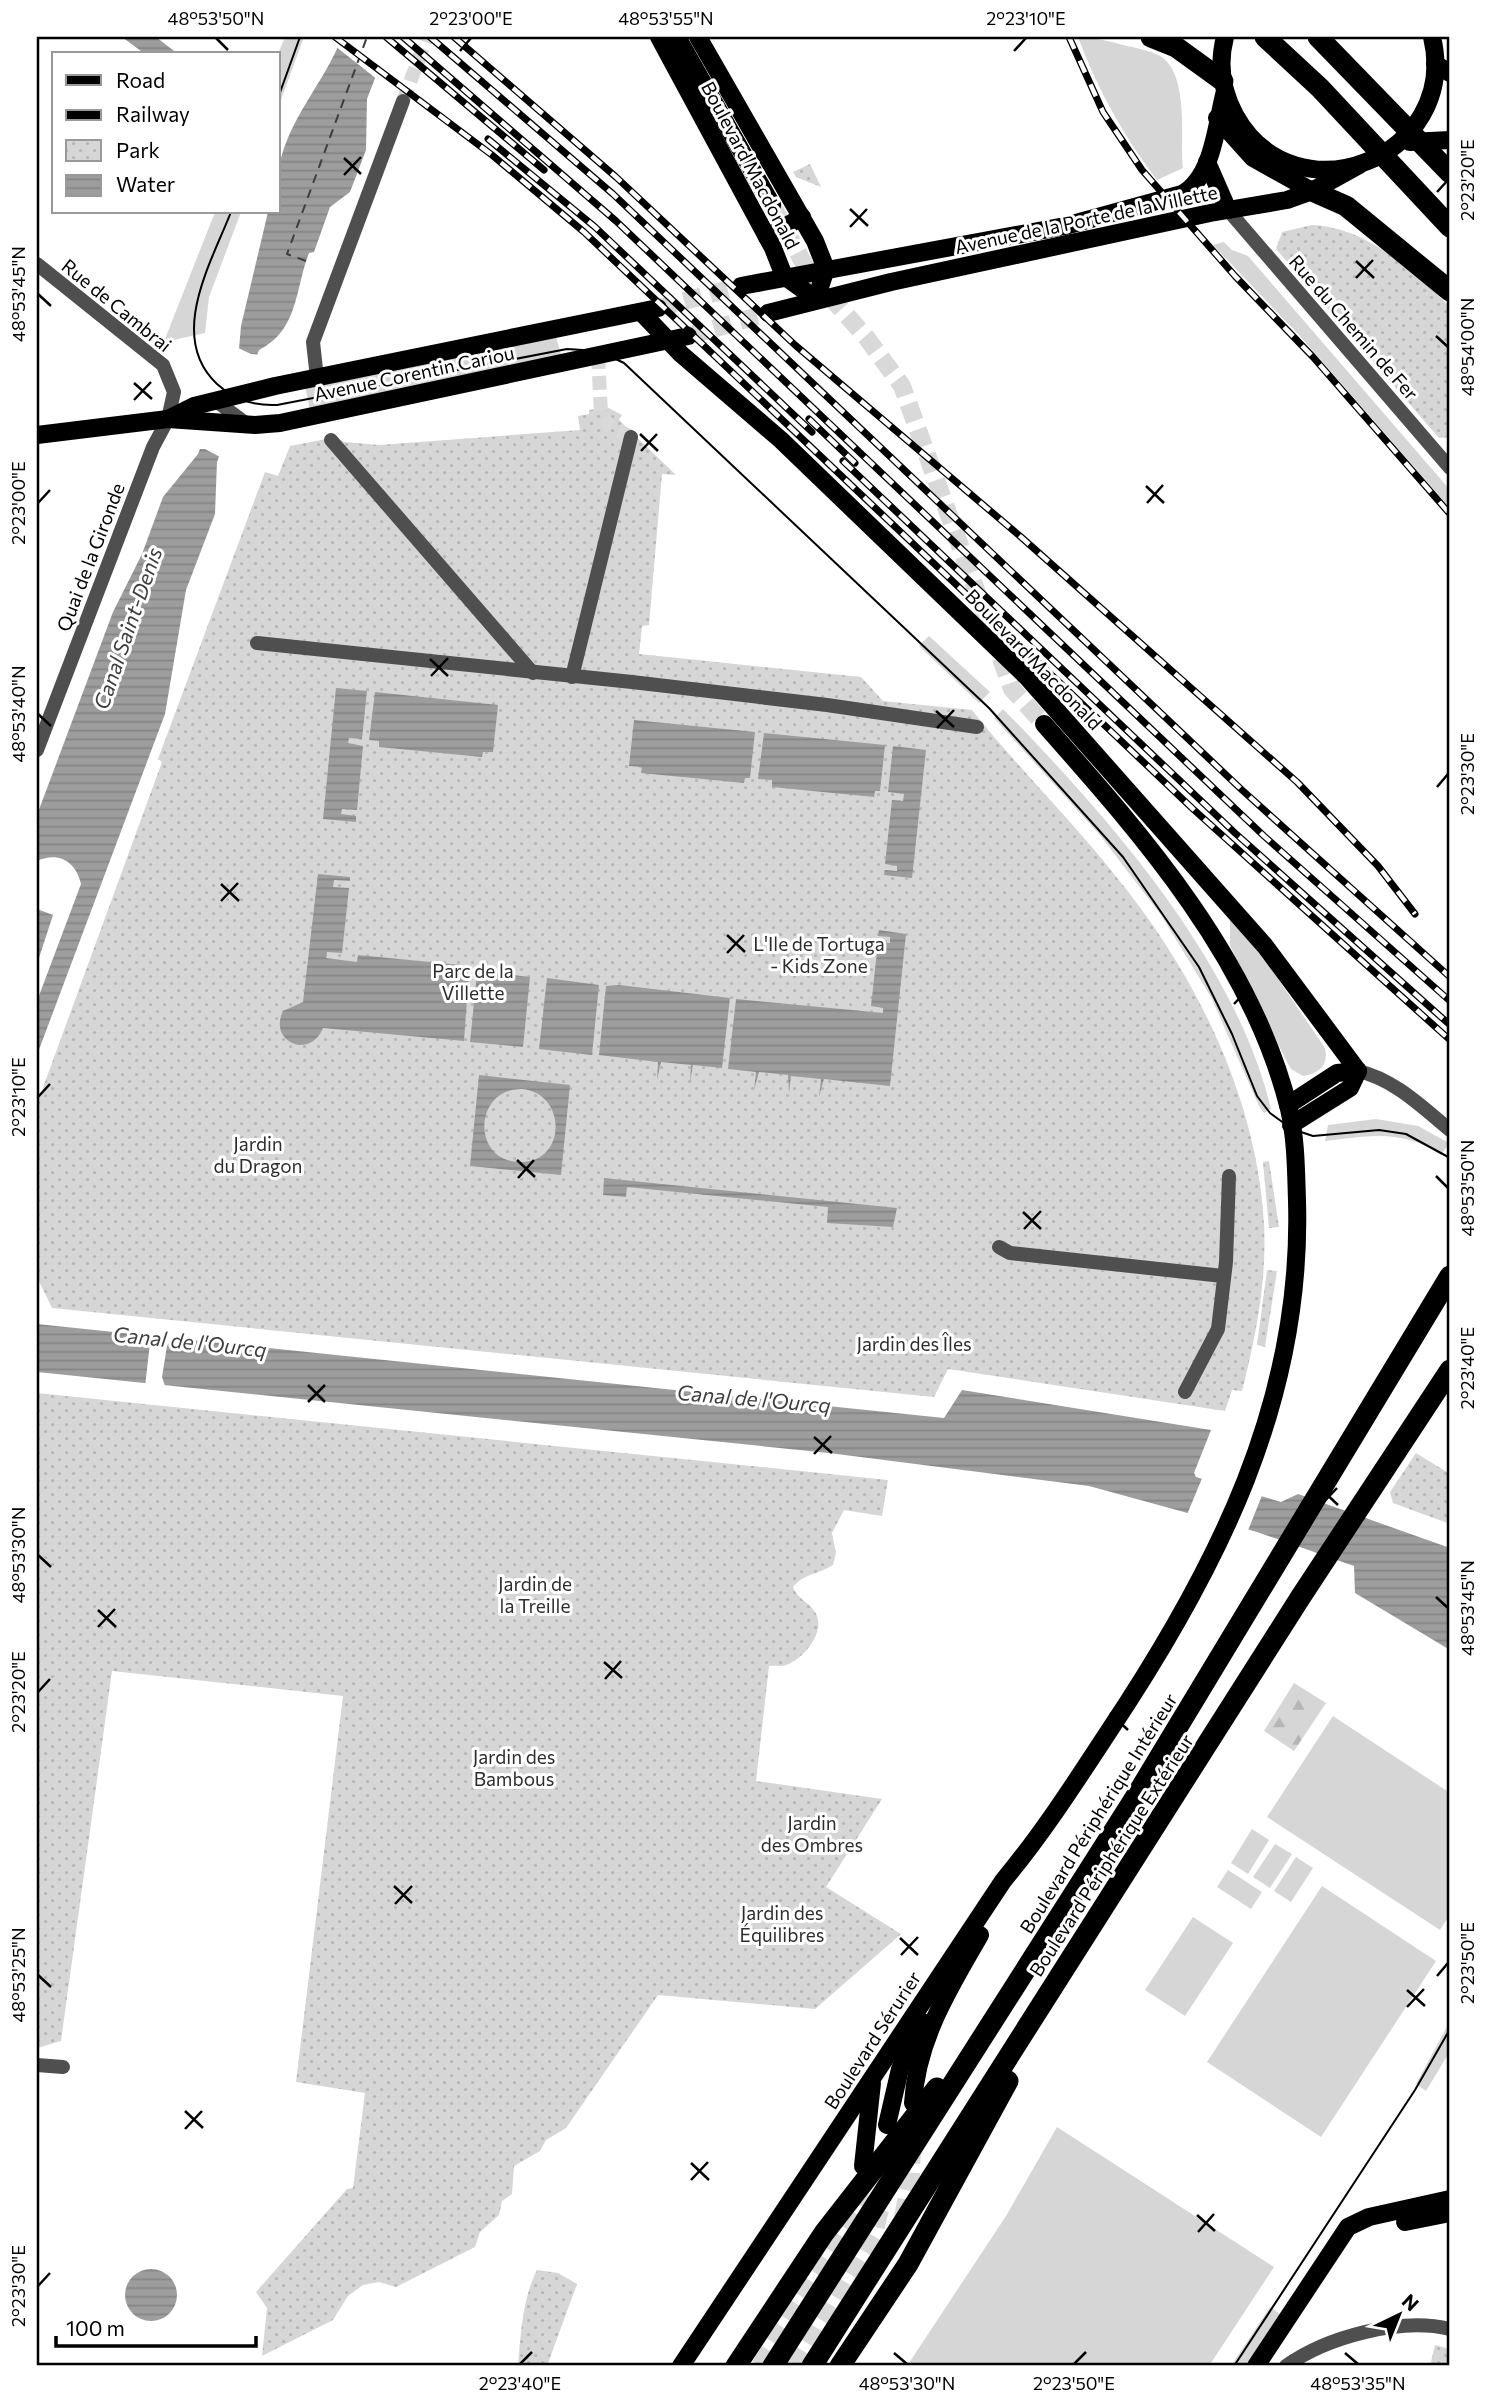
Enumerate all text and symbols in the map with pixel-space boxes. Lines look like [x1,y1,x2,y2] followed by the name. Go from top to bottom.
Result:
[168,7,264,29] text: 48°53'50"N
[429,7,513,29] text: 2°23'00"E
[618,7,714,29] text: 48°53'55"N
[986,7,1066,29] text: 2°23'10"E
[52,52,280,214] legend
[116,67,165,92] text: Road
[697,77,805,253] street label: Boulevard Macdonald
[116,101,190,126] text: Railway
[116,137,160,162] text: Park
[1456,139,1478,221] text: 2°23'20"E
[116,171,175,196] text: Water
[953,180,1219,258] street label: Avenue de la Porte de la Villette
[7,246,29,342] text: 48°53'45"N
[1285,250,1424,405] street label: Rue du Chemin de Fer
[57,254,177,356] street label: Rue de Cambrai
[1456,298,1478,396] text: 48°54'00"N
[312,341,516,405] street label: Avenue Corentin Cariou
[7,461,29,545] text: 2°23'00"E
[51,480,129,634] street label: Quai de la Gironde
[88,544,166,712] water label: Canal Saint-Denis
[961,584,1107,734] street label: Boulevard Macdonald
[7,665,29,763] text: 48°53'40"N
[1456,733,1478,815] text: 2°23'30"E
[753,932,885,977] park label: L'Ile de Tortuga - Kids Zone
[432,959,514,1004] park label: Parc de la Villette
[7,1057,29,1137] text: 2°23'10"E
[214,1132,302,1177] park label: Jardin du Dragon
[1456,1140,1478,1236] text: 48°53'50"N
[112,1321,268,1361] water label: Canal de l'Ourcq
[1456,1327,1478,1409] text: 2°23'40"E
[856,1332,972,1355] park label: Jardin des Îles
[676,1379,832,1417] water label: Canal de l'Ourcq
[7,1507,29,1603] text: 48°53'30"N
[1456,1560,1478,1656] text: 48°53'45"N
[498,1572,572,1617] park label: Jardin de la Treille
[7,1651,29,1733] text: 2°23'20"E
[1014,1688,1182,1937] street label: Boulevard Périphérique Intérieur
[1024,1729,1198,1980] street label: Boulevard Périphérique Extérieur
[473,1745,555,1790] park label: Jardin des Bambous
[761,1811,863,1856] park label: Jardin des Ombres
[740,1901,824,1946] park label: Jardin des Équilibres
[1456,1922,1478,2004] text: 2°23'50"E
[7,1928,29,2023] text: 48°53'25"N
[819,1966,925,2113] street label: Boulevard Sérurier
[7,2245,29,2327] text: 2°23'30"E
[1364,2280,1434,2350] north arrow
[1398,2289,1424,2315] text: N
[56,2305,256,2349] scale bar
[66,2315,125,2340] text: 100 m
[479,2372,561,2394] text: 2°23'40"E
[859,2372,955,2394] text: 48°53'30"N
[1033,2372,1115,2394] text: 2°23'50"E
[1310,2372,1406,2394] text: 48°53'35"N

